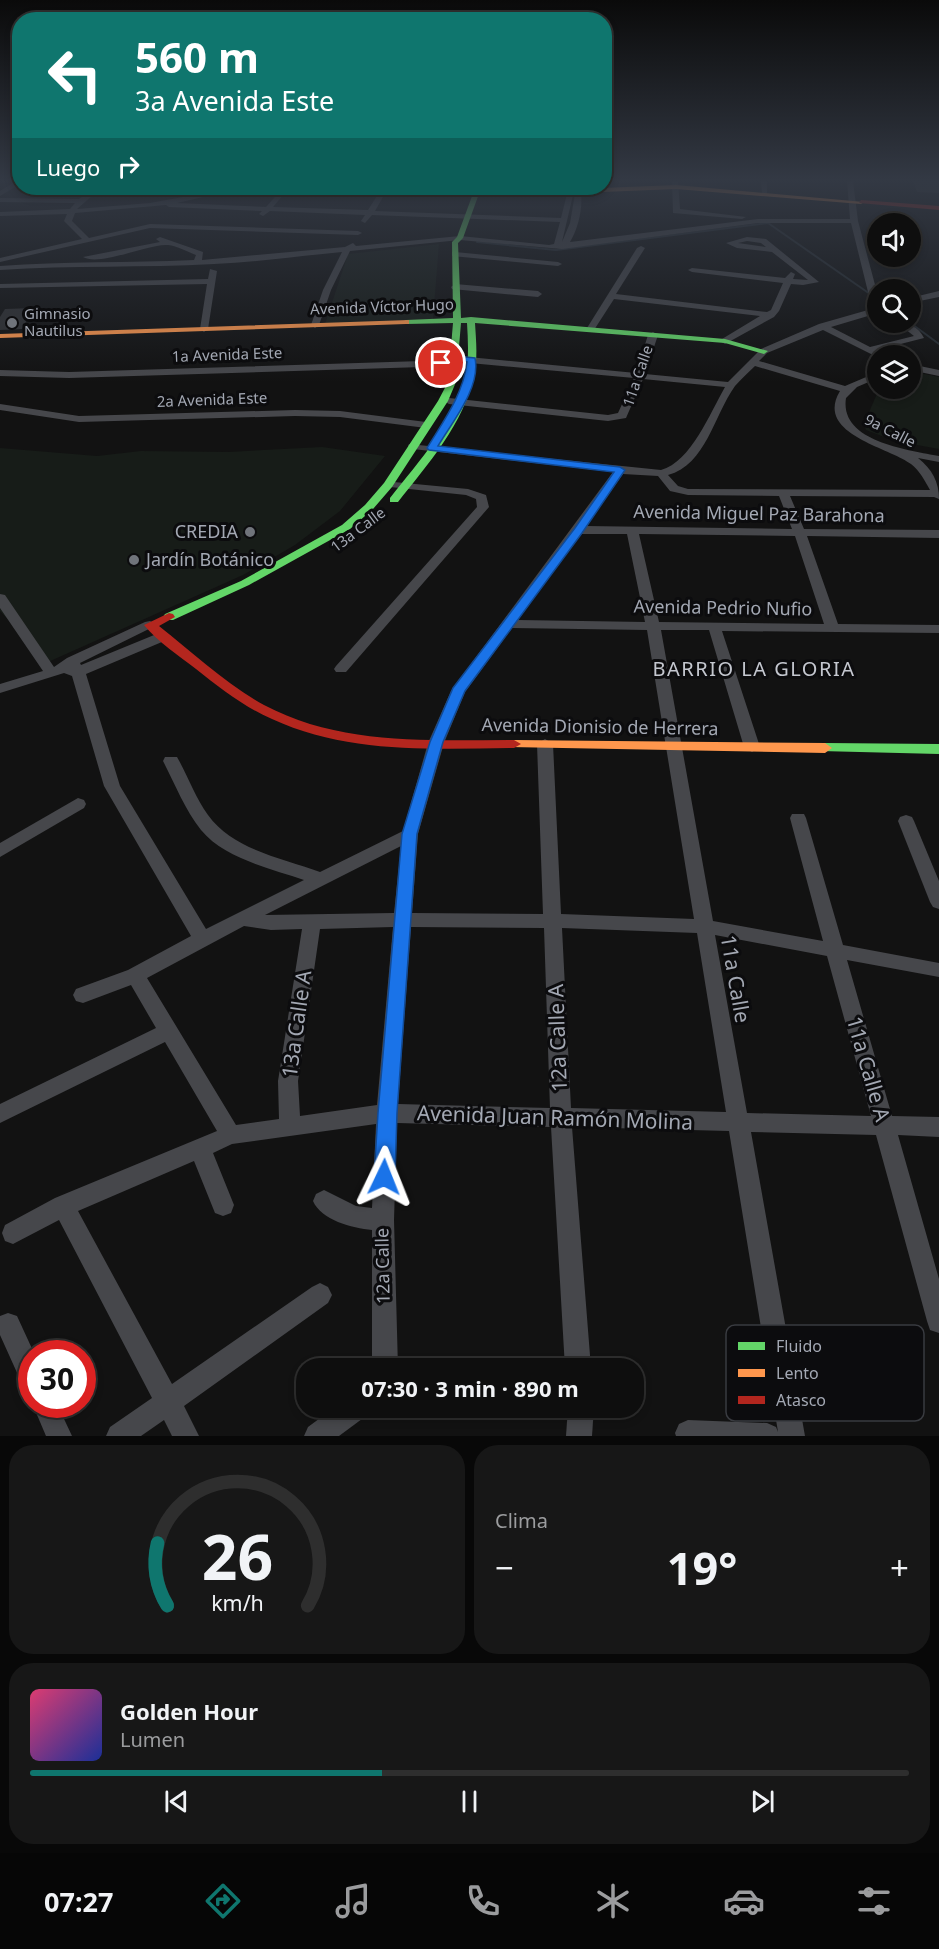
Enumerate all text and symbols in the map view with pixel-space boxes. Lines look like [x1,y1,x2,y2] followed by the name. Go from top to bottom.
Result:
[135,28,259,85] text: 560 m
[36,36,114,114] icon: left
[135,82,334,119] text: 3a Avenida Este
[112,150,145,183] icon: right
[36,152,100,182] text: Luego
[867,213,921,399] map controls
[867,213,921,267] button: sound
[867,279,921,333] button: search
[310,293,454,319] street label: Avenida Víctor Hugo
[24,303,91,340] place label: Gimnasio Nautilus
[5,316,19,330] marker: Gimnasio Nautilus
[415,337,466,388] pin
[171,342,283,366] street label: 1a Avenida Este
[617,342,657,409] street label: 11a Calle
[867,345,921,399] button: layers
[424,346,457,379] icon: arrive
[156,387,268,411] street label: 2a Avenida Este
[861,409,919,452] street label: 9a Calle
[633,499,885,527] street label: Avenida Miguel Paz Barahona
[326,502,389,556] street label: 13a Calle
[175,519,238,543] place label: CREDIA
[243,525,257,539] marker: CREDIA
[144,547,274,571] place label: Jardín Botánico
[127,553,141,567] marker: Jardín Botánico
[633,593,813,621] street label: Avenida Pedrio Nufio
[653,655,855,682] district label: BARRIO LA GLORIA
[481,712,719,740] street label: Avenida Dionisio de Herrera
[714,933,757,1025] street label: 11a Calle
[275,968,317,1079] street label: 13a Calle A
[541,983,573,1092] street label: 12a Calle A
[841,1013,897,1125] street label: 11a Calle A
[416,1098,694,1136] street label: Avenida Juan Ramón Molina
[352,1145,416,1209] position arrow
[369,1228,395,1304] street label: 12a Calle
[726,1325,924,1421] legend
[776,1335,822,1357] text: Fluido
[18,1340,96,1418] speed limit sign: 30
[776,1362,819,1384] text: Lento
[361,1373,579,1403] text: 07:30 · 3 min · 890 m
[776,1389,826,1411] text: Atasco
[495,1507,548,1534] text: Clima
[201,1513,273,1598] text: 26
[667,1537,737,1598] text: 19°
[495,1545,514,1590] text: −
[890,1545,909,1590] text: +
[211,1589,263,1618] text: km/h
[120,1696,258,1726] text: Golden Hour
[120,1726,185,1753] text: Lumen
[160,1785,193,1818] icon: previous
[453,1785,486,1818] icon: pause
[746,1785,779,1818] icon: next
[202,1880,244,1922] icon: directions
[332,1880,374,1922] icon: music
[462,1880,504,1922] icon: phone
[592,1880,634,1922] icon: climate
[723,1880,765,1922] icon: car
[853,1880,895,1922] icon: filters
[44,1883,113,1920] text: 07:27

